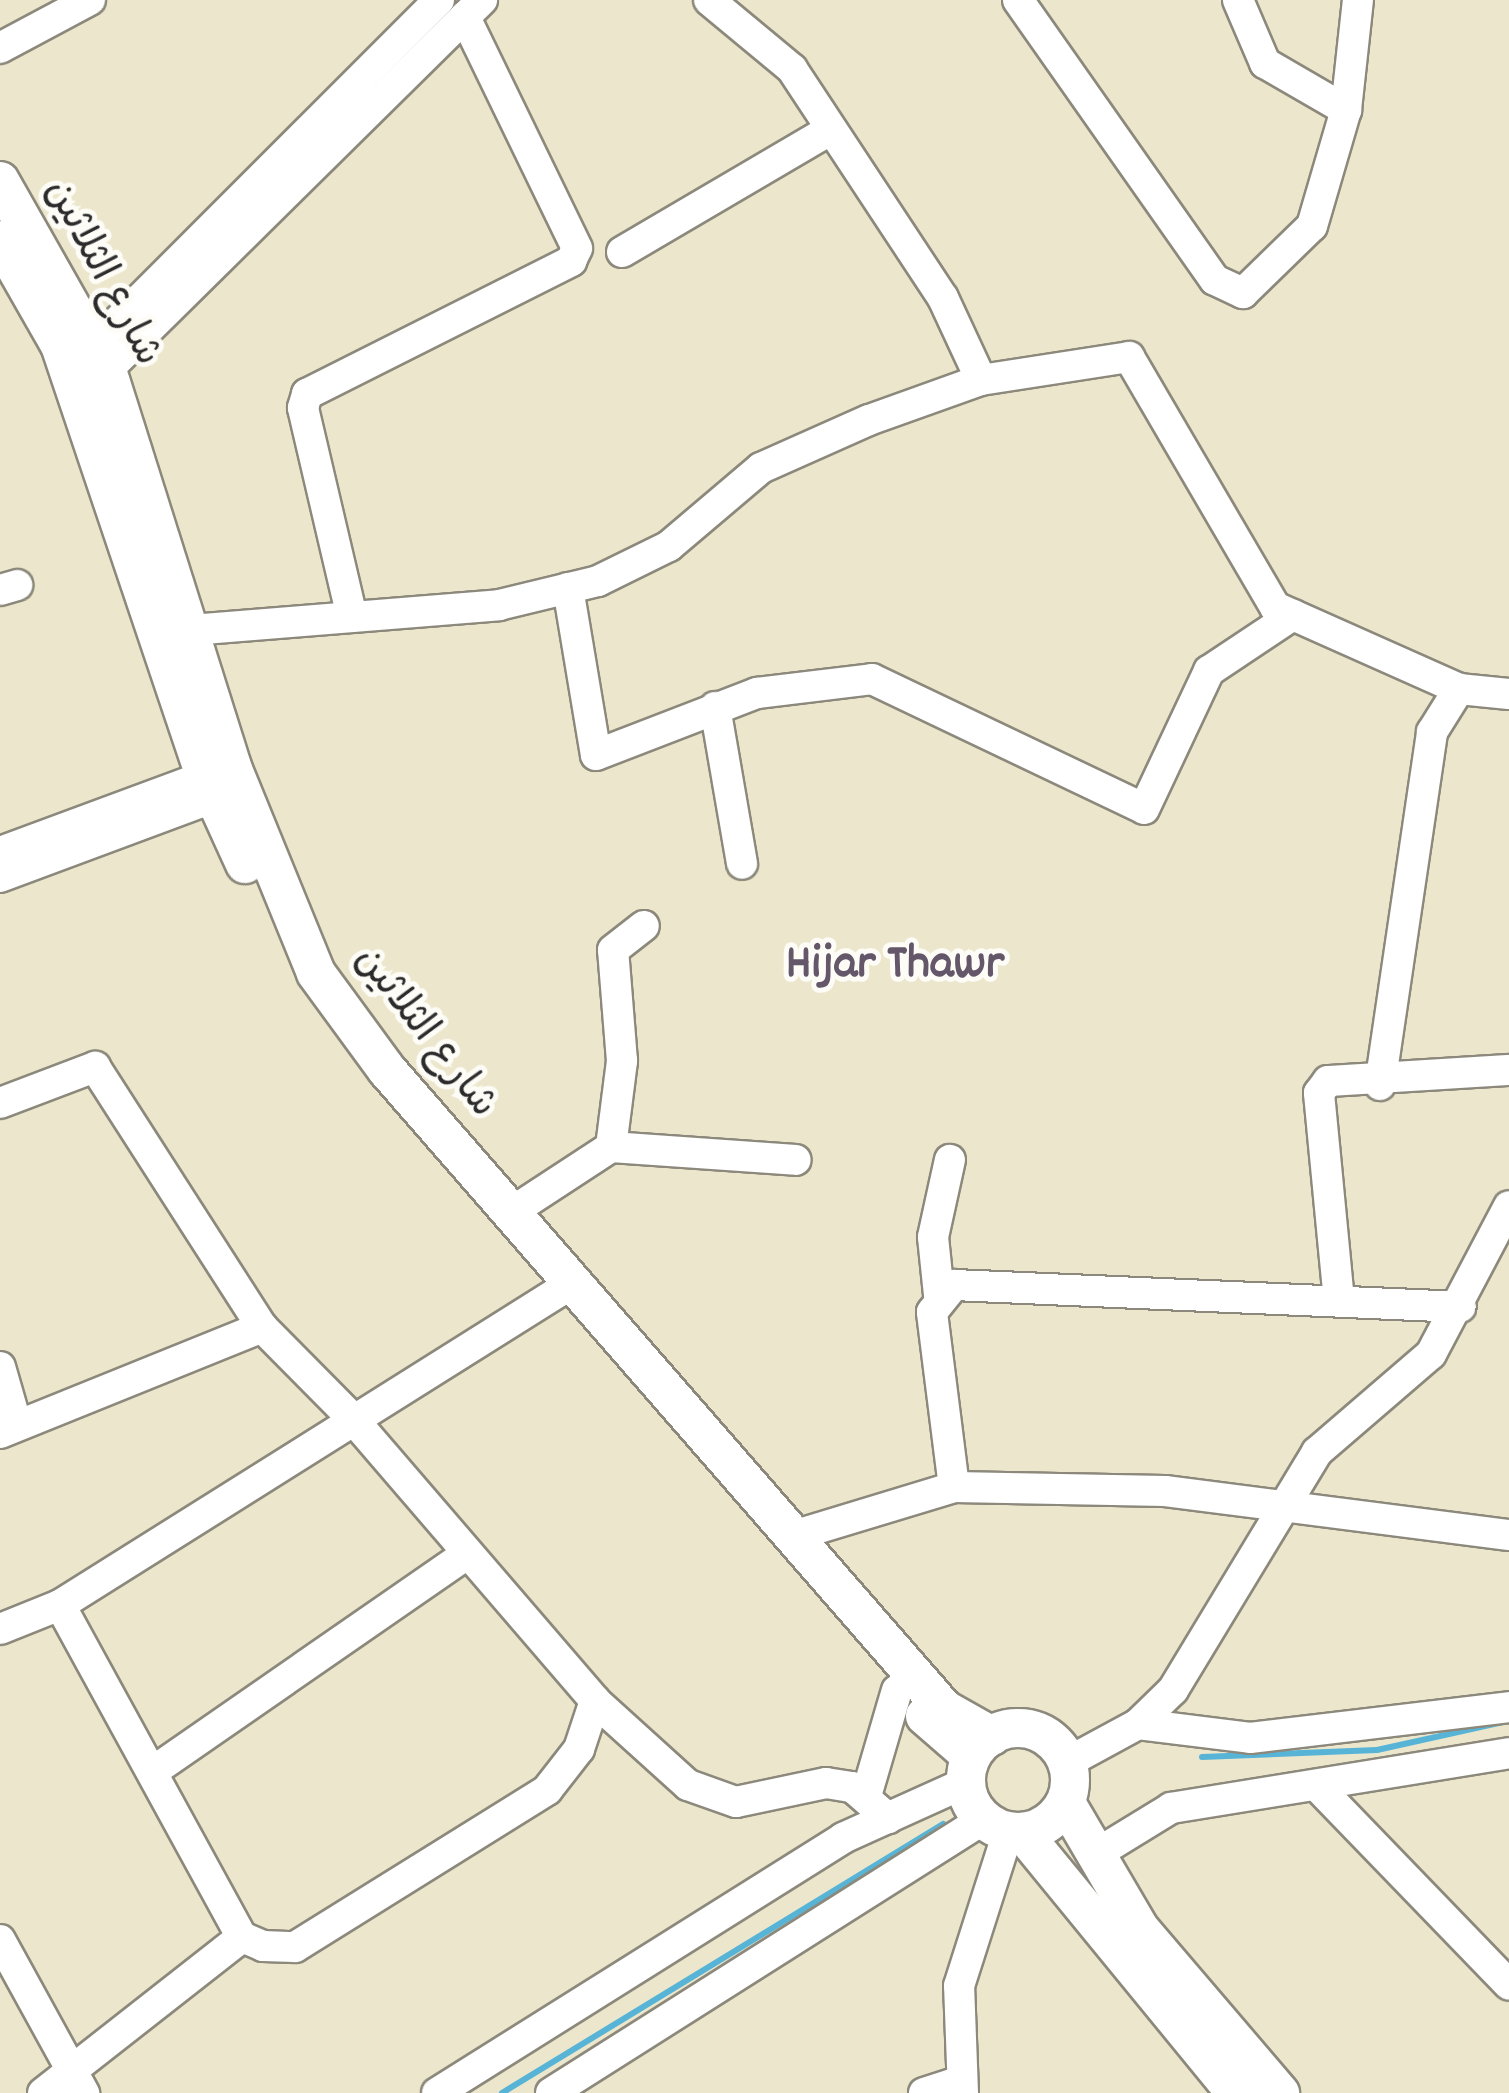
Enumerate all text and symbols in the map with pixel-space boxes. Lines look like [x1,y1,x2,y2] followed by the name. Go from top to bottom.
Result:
[31,173,169,375] street label: شارع الثلاثين
[786,937,1004,997] district label: Hijar Thawr
[341,939,505,1129] street label: شارع الثلاثين

